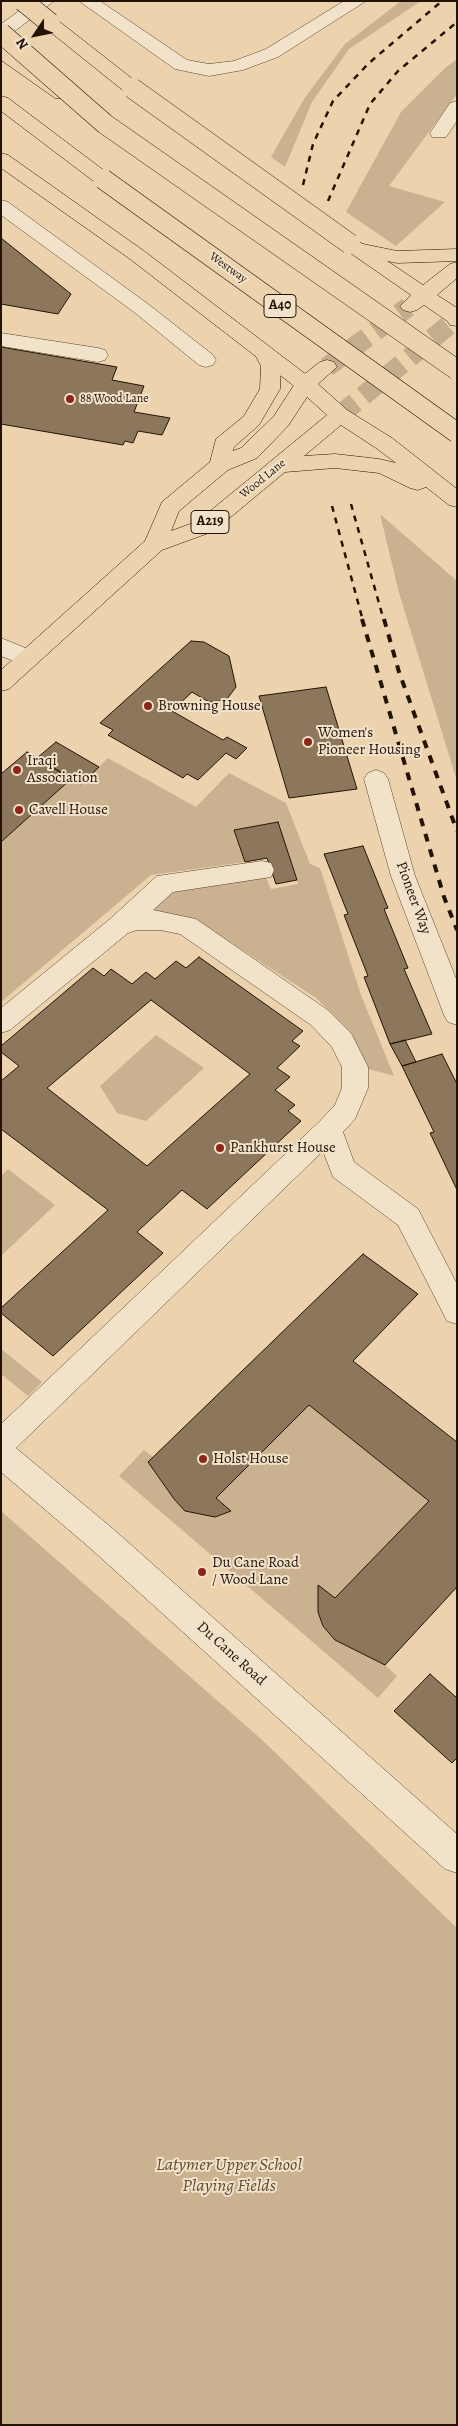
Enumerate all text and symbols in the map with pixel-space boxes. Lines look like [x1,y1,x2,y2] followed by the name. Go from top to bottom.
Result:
[10,10,60,60] north arrow
[11,34,33,53] text: N
[206,249,250,287] street label: Westway
[264,294,296,318] road number: A40
[80,392,149,406] place label: 88 Wood Lane
[64,393,76,405] marker: 88 Wood Lane
[237,456,289,502] street label: Wood Lane
[191,511,229,534] road number: A219
[158,697,261,715] place label: Browning House
[142,700,154,712] marker: Browning House
[318,724,421,759] place label: Women's Pioneer Housing
[302,736,314,748] marker: Women's Pioneer Housing
[27,752,98,787] place label: Iraqi Association
[11,764,23,776] marker: Iraqi Association
[29,801,108,819] place label: Cavell House
[13,804,25,816] marker: Cavell House
[391,859,435,937] street label: Pioneer Way
[230,1139,336,1157] place label: Pankhurst House
[214,1142,226,1154] marker: Pankhurst House
[213,1450,288,1468] place label: Holst House
[197,1453,209,1465] marker: Holst House
[212,1554,299,1589] place label: Du Cane Road / Wood Lane
[196,1566,208,1578] marker: Du Cane Road / Wood Lane
[193,1618,269,1690] street label: Du Cane Road
[156,2155,302,2198] park label: Latymer Upper School Playing Fields

